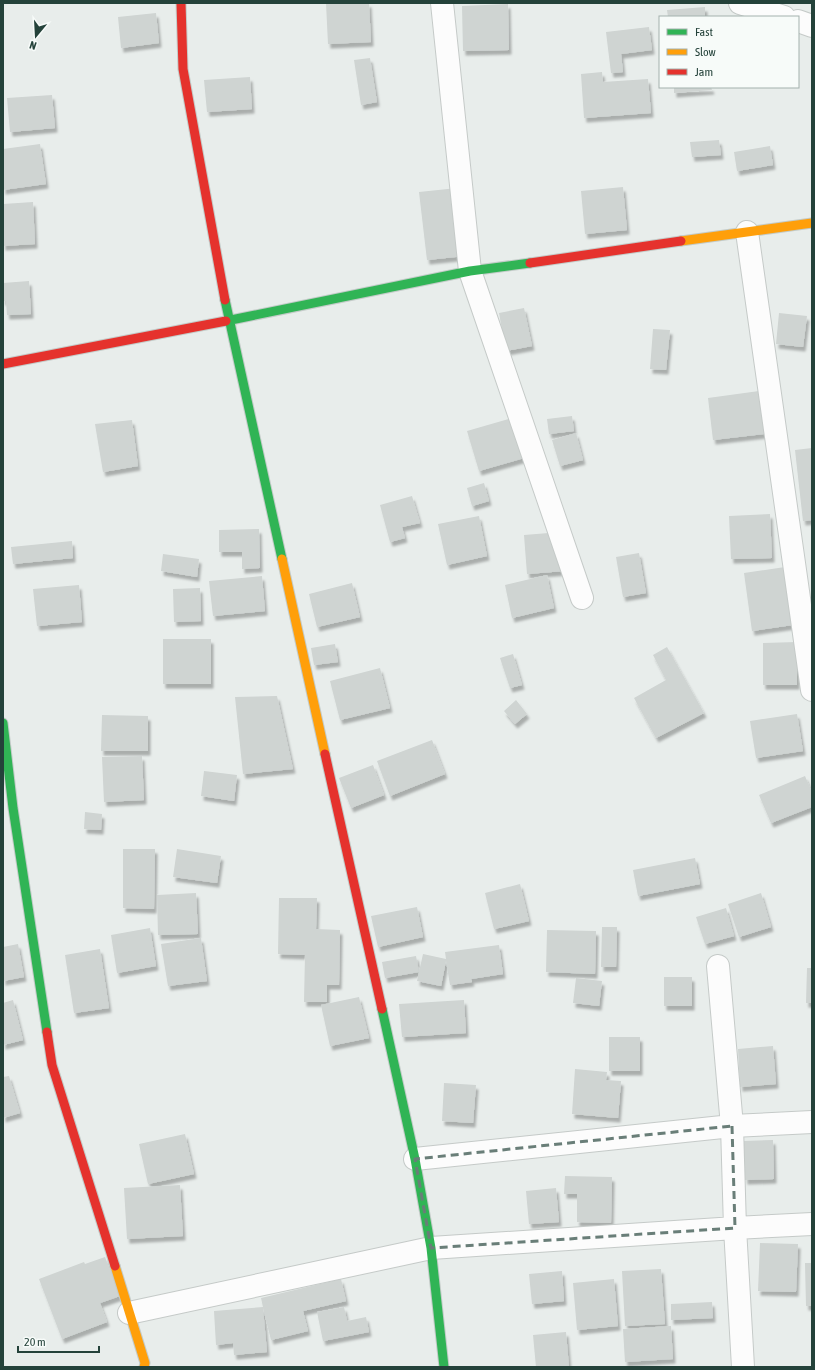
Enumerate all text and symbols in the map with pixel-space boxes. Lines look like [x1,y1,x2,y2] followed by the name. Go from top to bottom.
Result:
[16,16,56,56] north arrow
[659,16,799,88] legend
[695,25,713,39] text: Fast
[28,39,38,52] text: N
[695,45,716,59] text: Slow
[695,65,713,79] text: Jam
[18,1328,99,1354] scale bar
[24,1335,46,1349] text: 20 m

